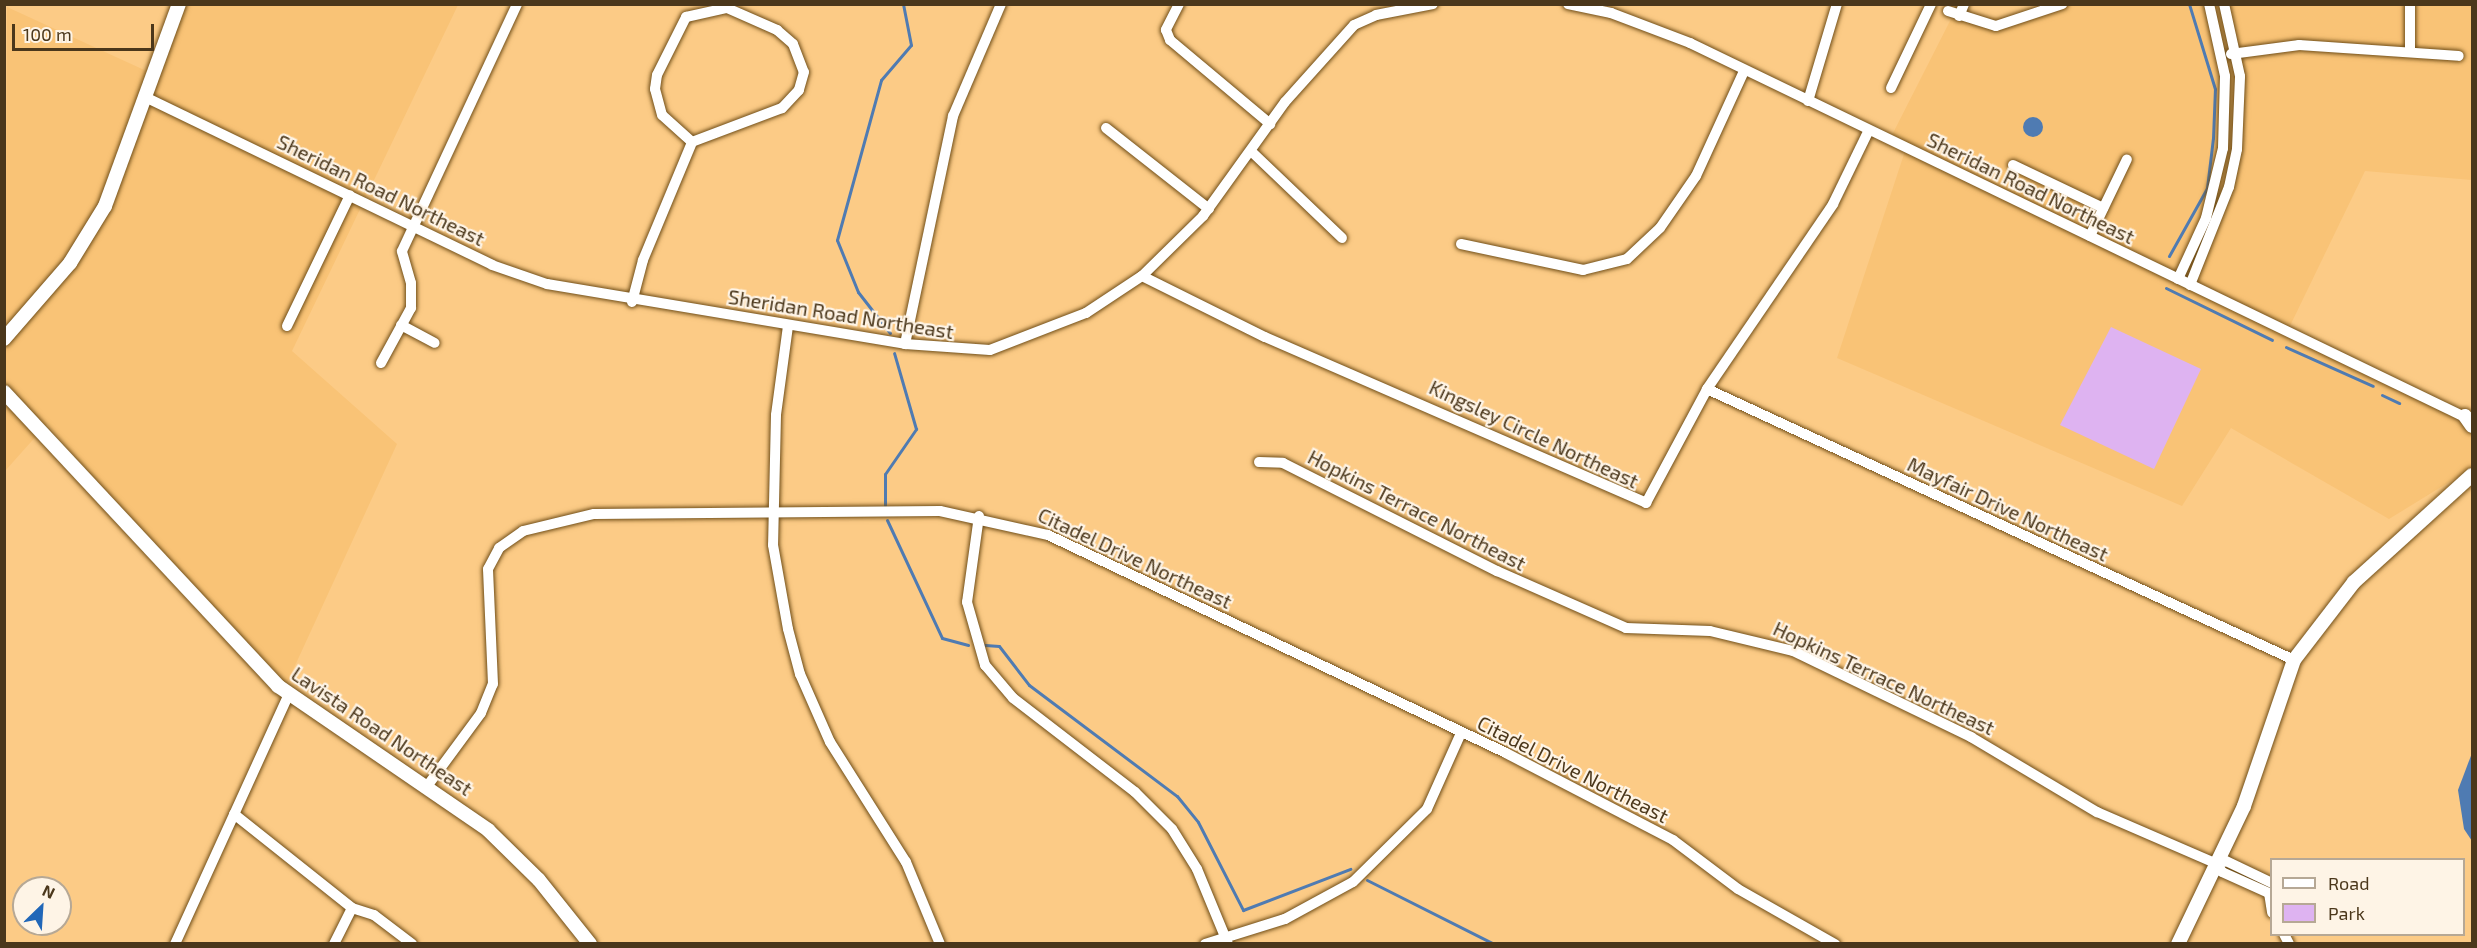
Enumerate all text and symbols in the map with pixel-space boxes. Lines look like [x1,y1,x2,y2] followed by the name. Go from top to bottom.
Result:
[15,12,158,50] scale bar
[23,23,72,45] text: 100 m
[1923,127,2139,249] street label: Sheridan Road Northeast
[273,129,489,251] street label: Sheridan Road Northeast
[727,284,955,344] street label: Sheridan Road Northeast
[1425,375,1643,493] street label: Kingsley Circle Northeast
[1304,444,1530,576] street label: Hopkins Terrace Northeast
[1904,452,2112,566] street label: Mayfair Drive Northeast
[1034,502,1236,614] street label: Citadel Drive Northeast
[1769,616,1999,740] street label: Hopkins Terrace Northeast
[287,662,477,800] street label: Lavista Road Northeast
[1473,710,1673,828] street label: Citadel Drive Northeast
[2270,858,2465,936] legend
[2328,872,2369,894] text: Road
[12,876,72,936] north arrow
[40,880,58,902] text: N
[2328,902,2365,924] text: Park

